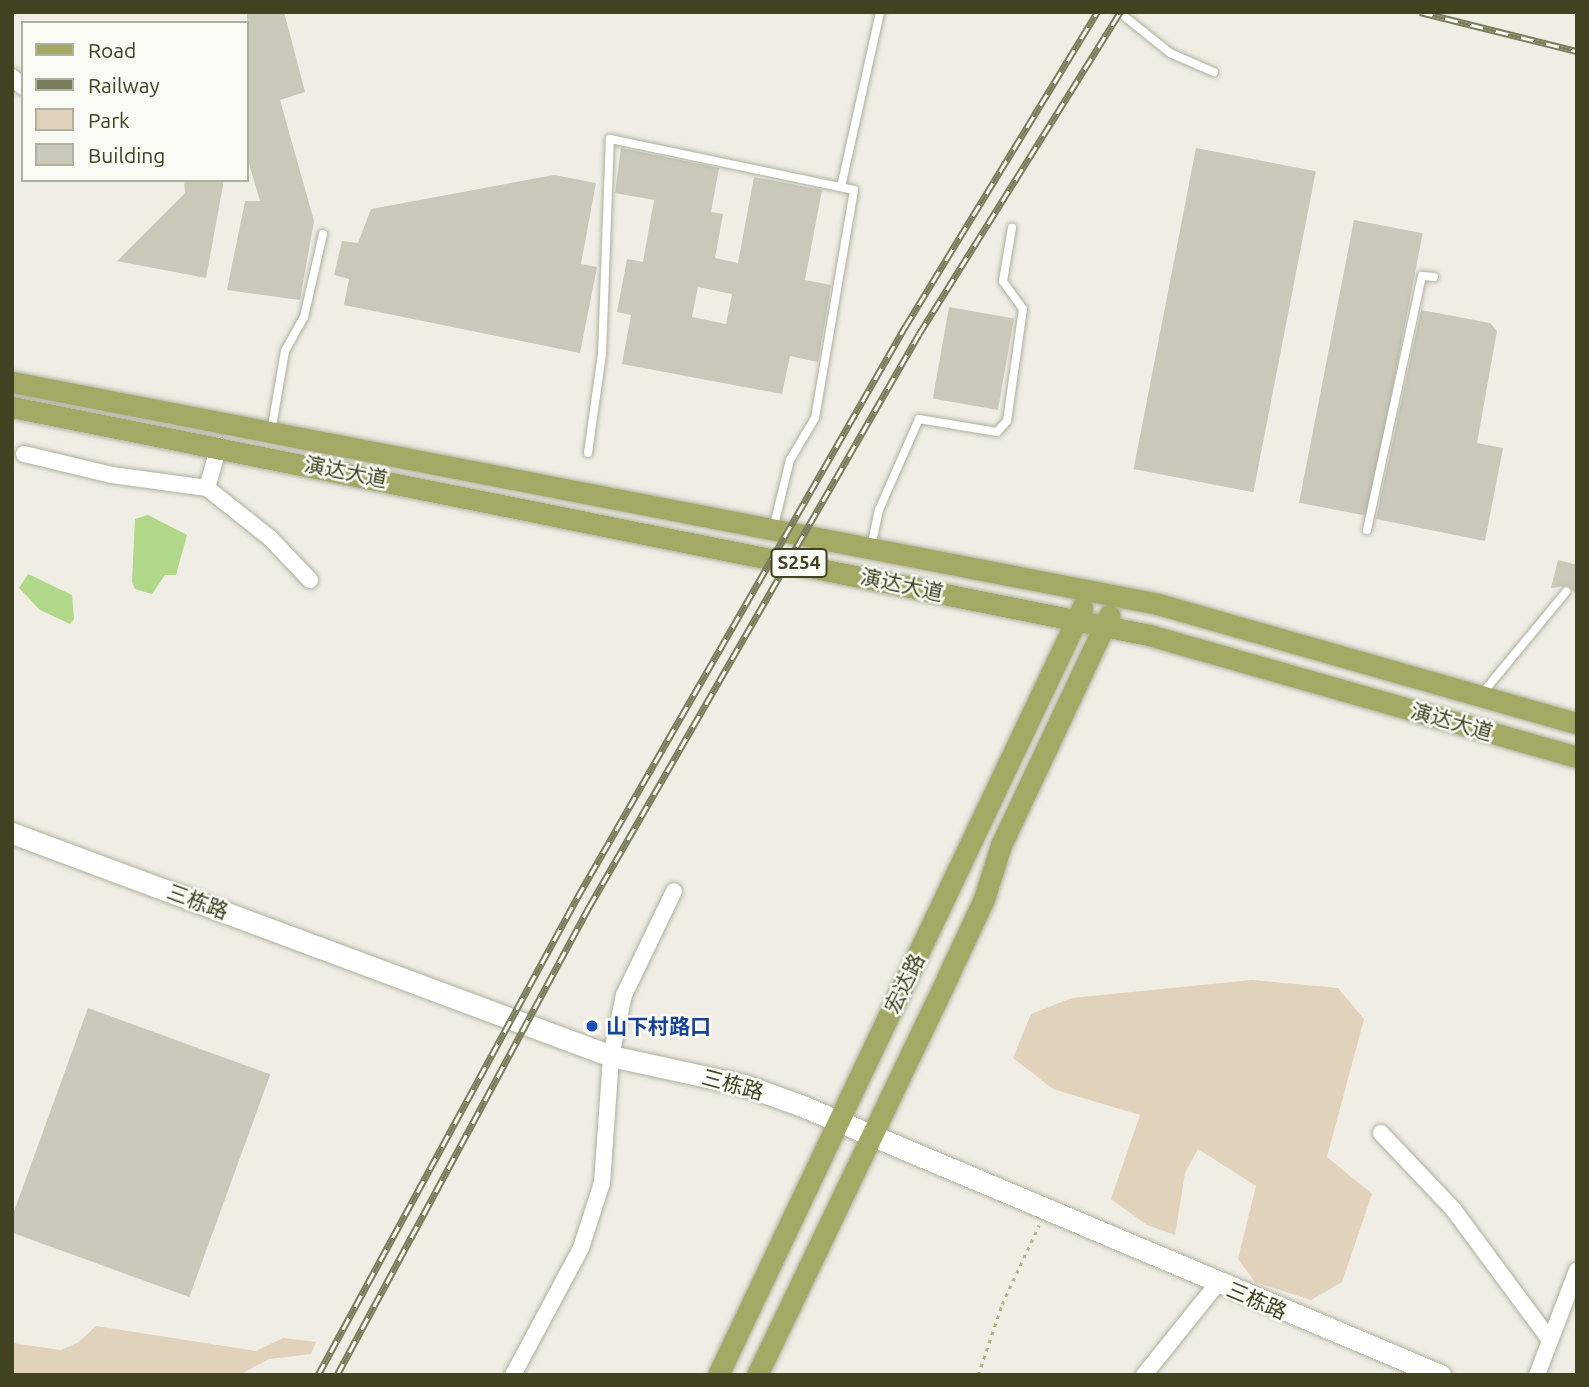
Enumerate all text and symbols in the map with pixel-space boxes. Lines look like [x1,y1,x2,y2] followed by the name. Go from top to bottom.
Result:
[21,21,248,182] legend
[88,38,136,62] text: Road
[88,73,160,97] text: Railway
[88,108,130,132] text: Park
[88,143,165,167] text: Building
[302,451,390,491] street label: 演达大道
[769,548,829,578] road number: S254
[858,563,946,605] street label: 演达大道
[1408,697,1496,745] street label: 演达大道
[164,878,232,924] street label: 三栋路
[879,949,929,1017] street label: 宏达路
[606,1013,711,1039] place label: 山下村路口
[584,1018,600,1034] marker: 山下村路口
[699,1064,767,1104] street label: 三栋路
[1223,1276,1291,1324] street label: 三栋路

